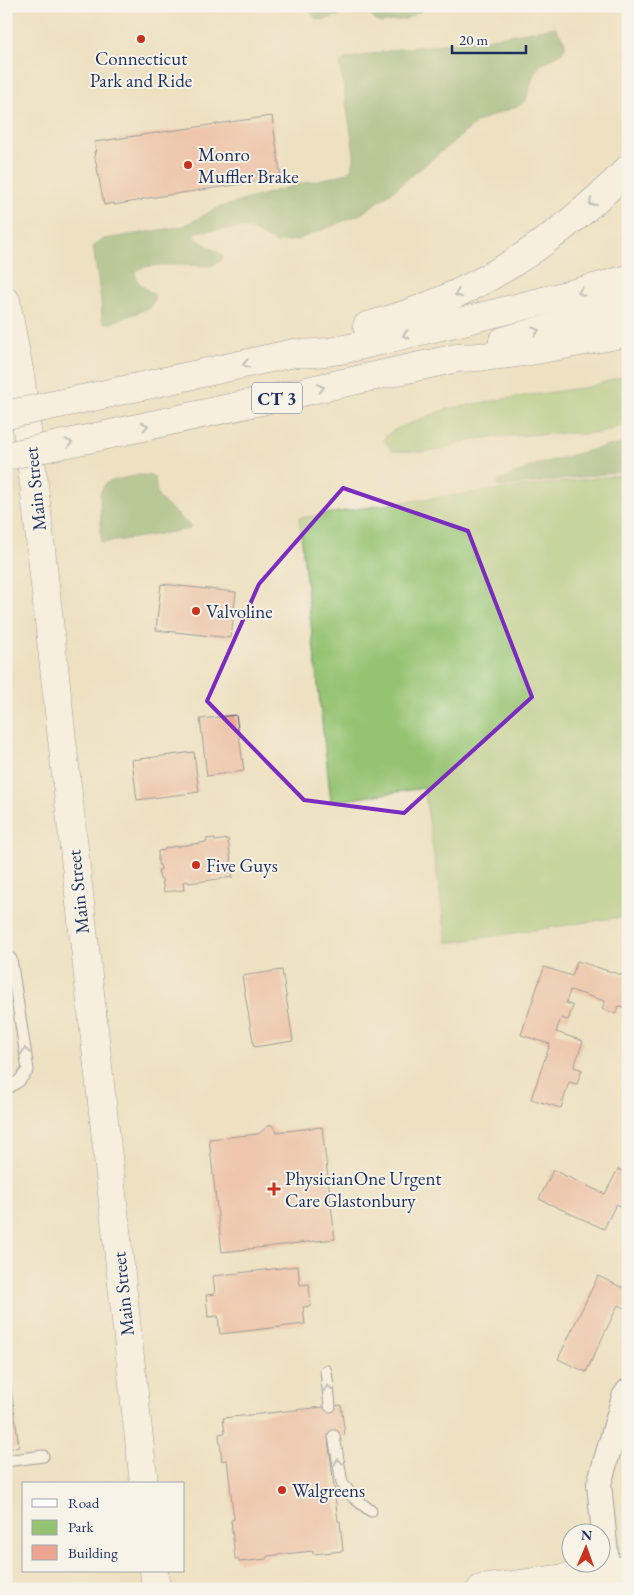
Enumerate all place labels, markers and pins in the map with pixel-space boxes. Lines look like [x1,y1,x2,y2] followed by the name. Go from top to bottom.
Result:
[135,33,147,45] marker: Connecticut Park and Ride
[90,46,192,93] place label: Connecticut Park and Ride
[198,142,299,189] place label: Monro Muffler Brake
[182,159,194,171] marker: Monro Muffler Brake
[206,599,273,624] place label: Valvoline
[190,605,202,617] marker: Valvoline
[206,853,278,878] place label: Five Guys
[190,859,202,871] marker: Five Guys
[285,1166,441,1213] place label: PhysicianOne Urgent Care Glastonbury
[267,1182,281,1196] marker: PhysicianOne Urgent Care Glastonbury
[292,1478,365,1503] place label: Walgreens
[276,1484,288,1496] marker: Walgreens

